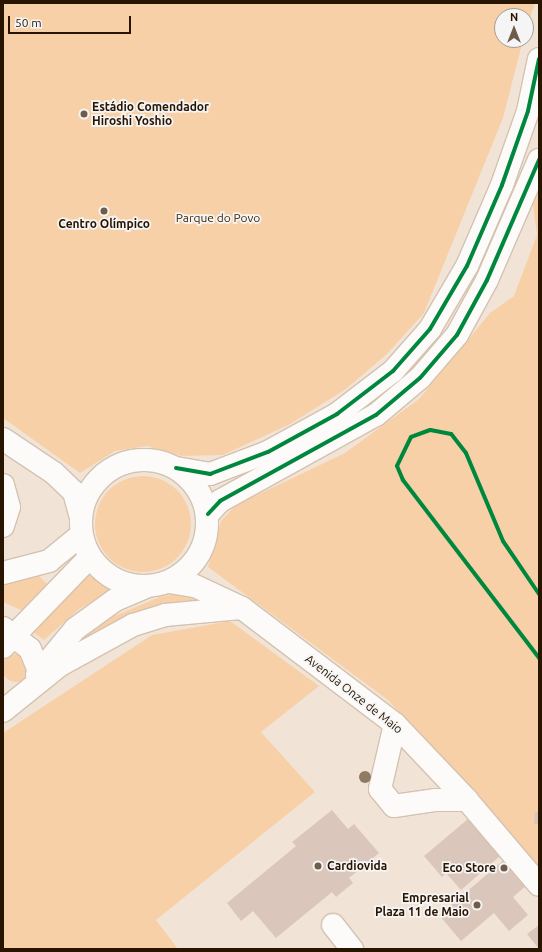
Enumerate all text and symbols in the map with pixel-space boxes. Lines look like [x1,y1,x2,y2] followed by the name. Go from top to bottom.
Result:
[10,8,133,34] scale bar
[494,8,534,48] north arrow
[510,11,518,23] text: N
[15,16,42,29] text: 50 m
[92,100,209,128] place label: Estádio Comendador Hiroshi Yoshio
[79,109,89,119] marker: Estádio Comendador Hiroshi Yoshio
[99,206,109,216] marker: Centro Olímpico
[176,211,260,225] park label: Parque do Povo
[58,217,150,231] place label: Centro Olímpico
[302,651,406,737] street label: Avenida Onze de Maio
[327,859,387,873] place label: Cardiovida
[312,860,324,872] marker: Cardiovida
[442,861,496,875] place label: Eco Store
[499,863,509,873] marker: Eco Store
[375,891,469,919] place label: Empresarial Plaza 11 de Maio
[472,900,482,910] marker: Empresarial Plaza 11 de Maio

